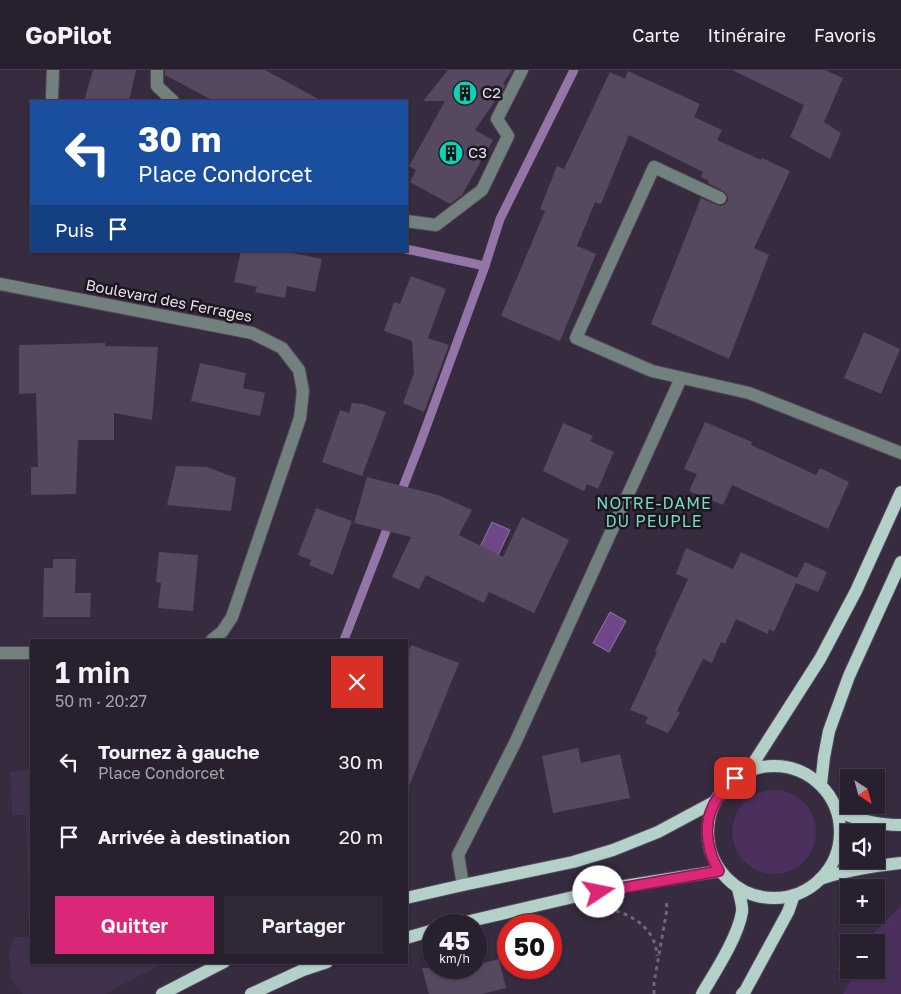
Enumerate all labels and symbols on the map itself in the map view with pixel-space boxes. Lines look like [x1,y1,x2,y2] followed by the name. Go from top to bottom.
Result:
[452,80,478,106] building icon: C2
[482,83,501,101] place label: C2
[438,140,464,166] building icon: C3
[468,143,487,161] place label: C3
[84,275,254,325] street label: Boulevard des Ferrages
[596,493,712,531] district label: NOTRE-DAME DU PEUPLE
[714,757,756,799] pin
[840,769,885,814] north arrow
[572,865,624,917] position arrow
[497,914,562,979] speed limit sign: 50

